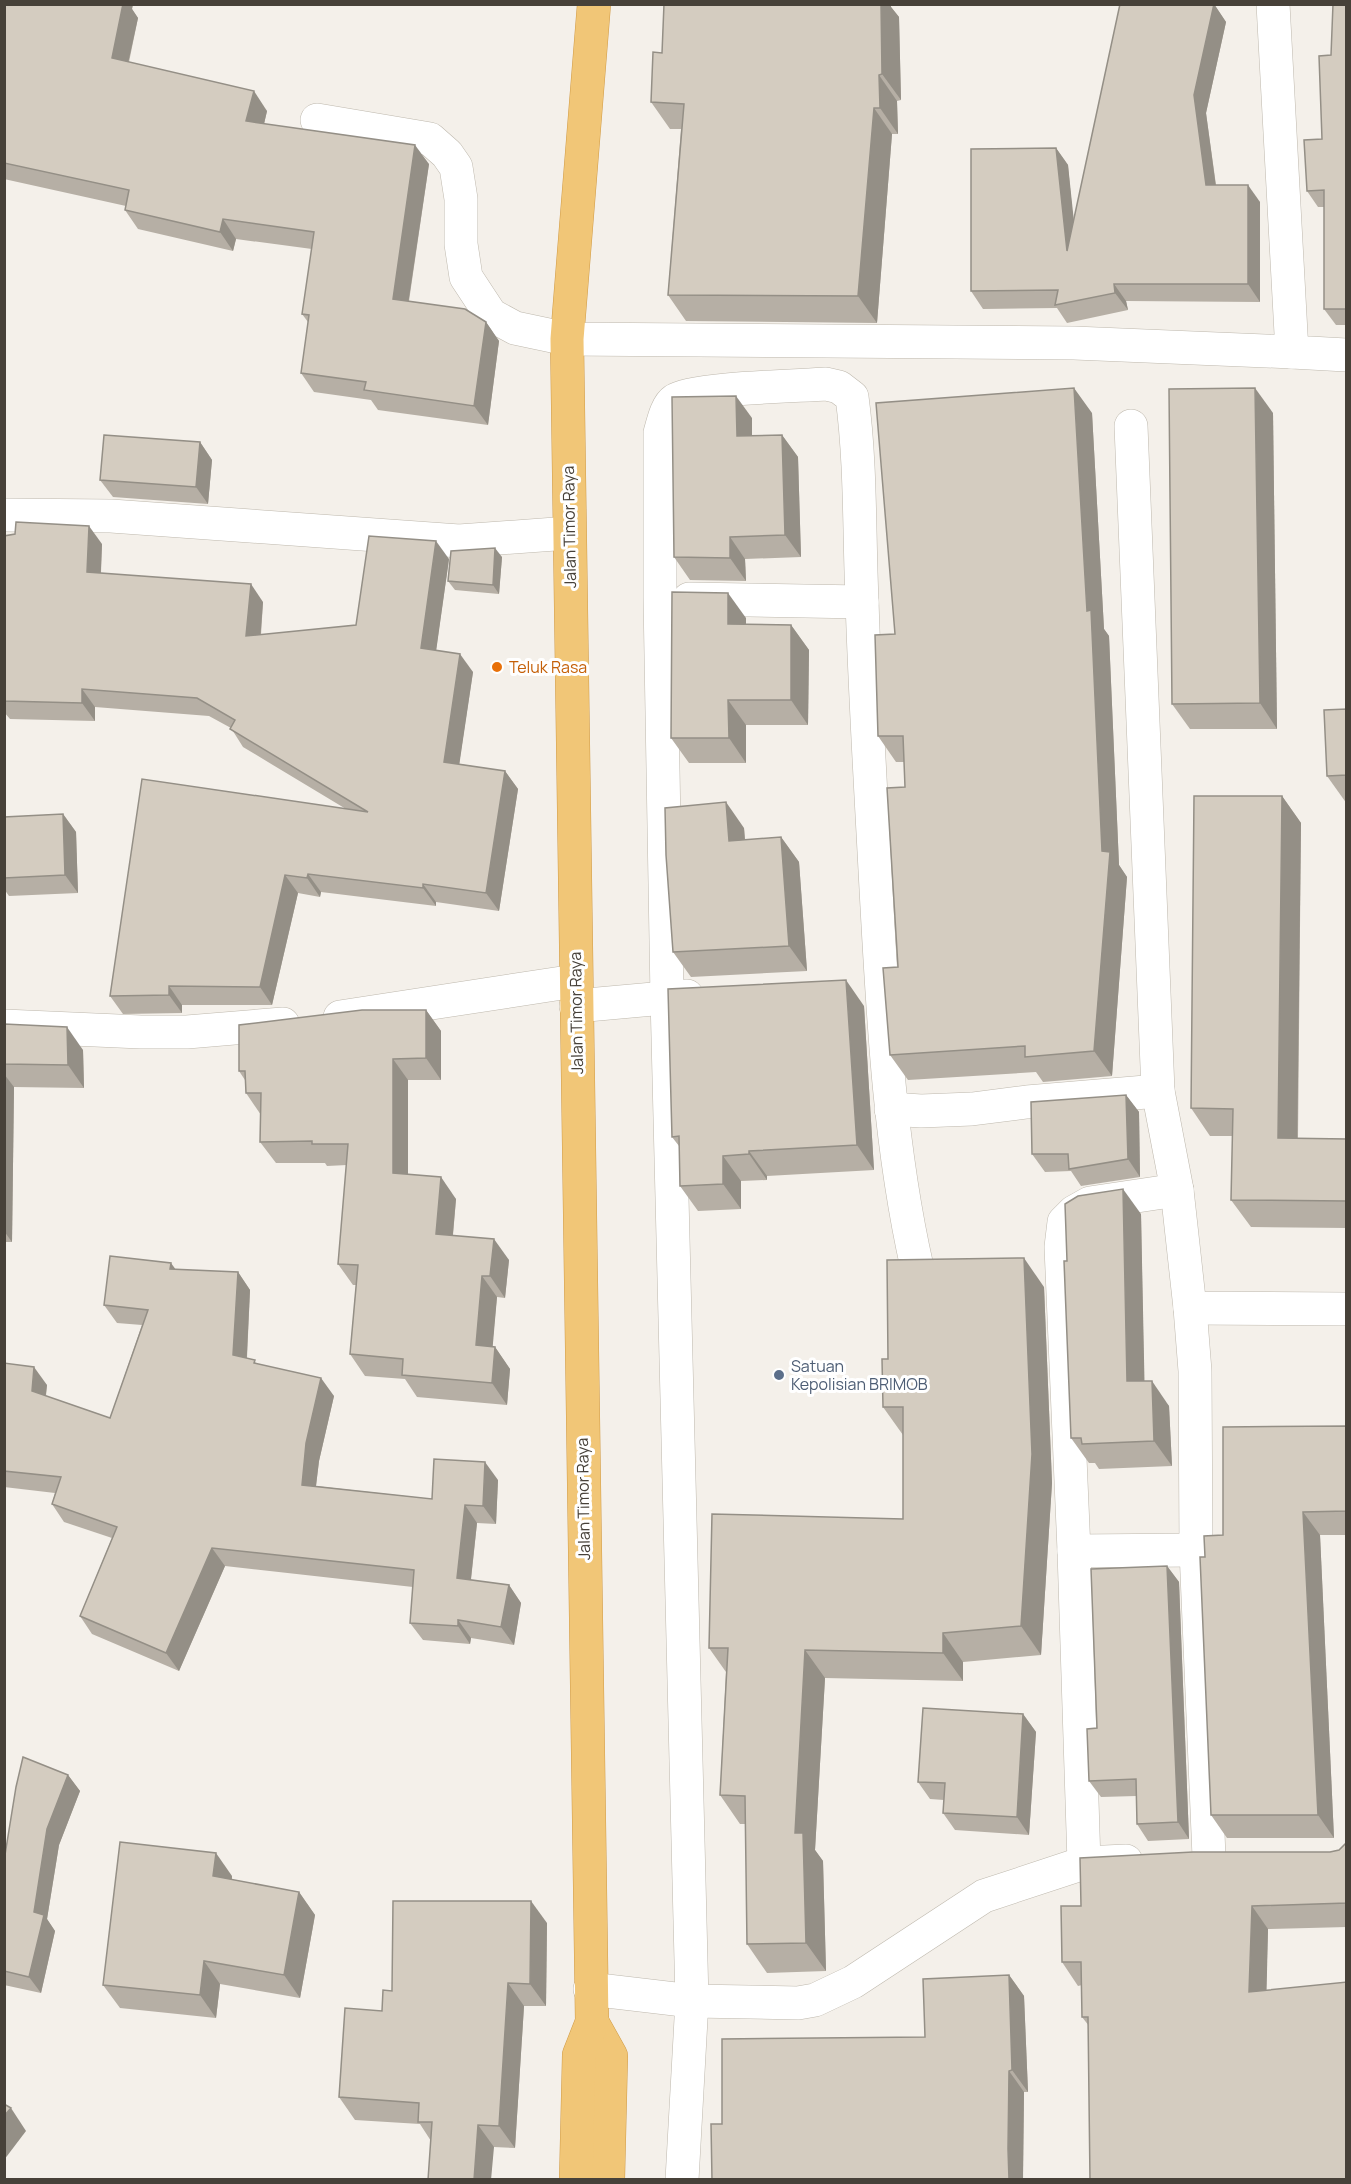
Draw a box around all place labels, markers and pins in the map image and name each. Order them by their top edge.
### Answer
place label: Teluk Rasa [509,656,587,678]
marker: Teluk Rasa [490,660,504,674]
place label: Satuan Kepolisian BRIMOB [791,1355,928,1395]
marker: Satuan Kepolisian BRIMOB [772,1368,786,1382]

